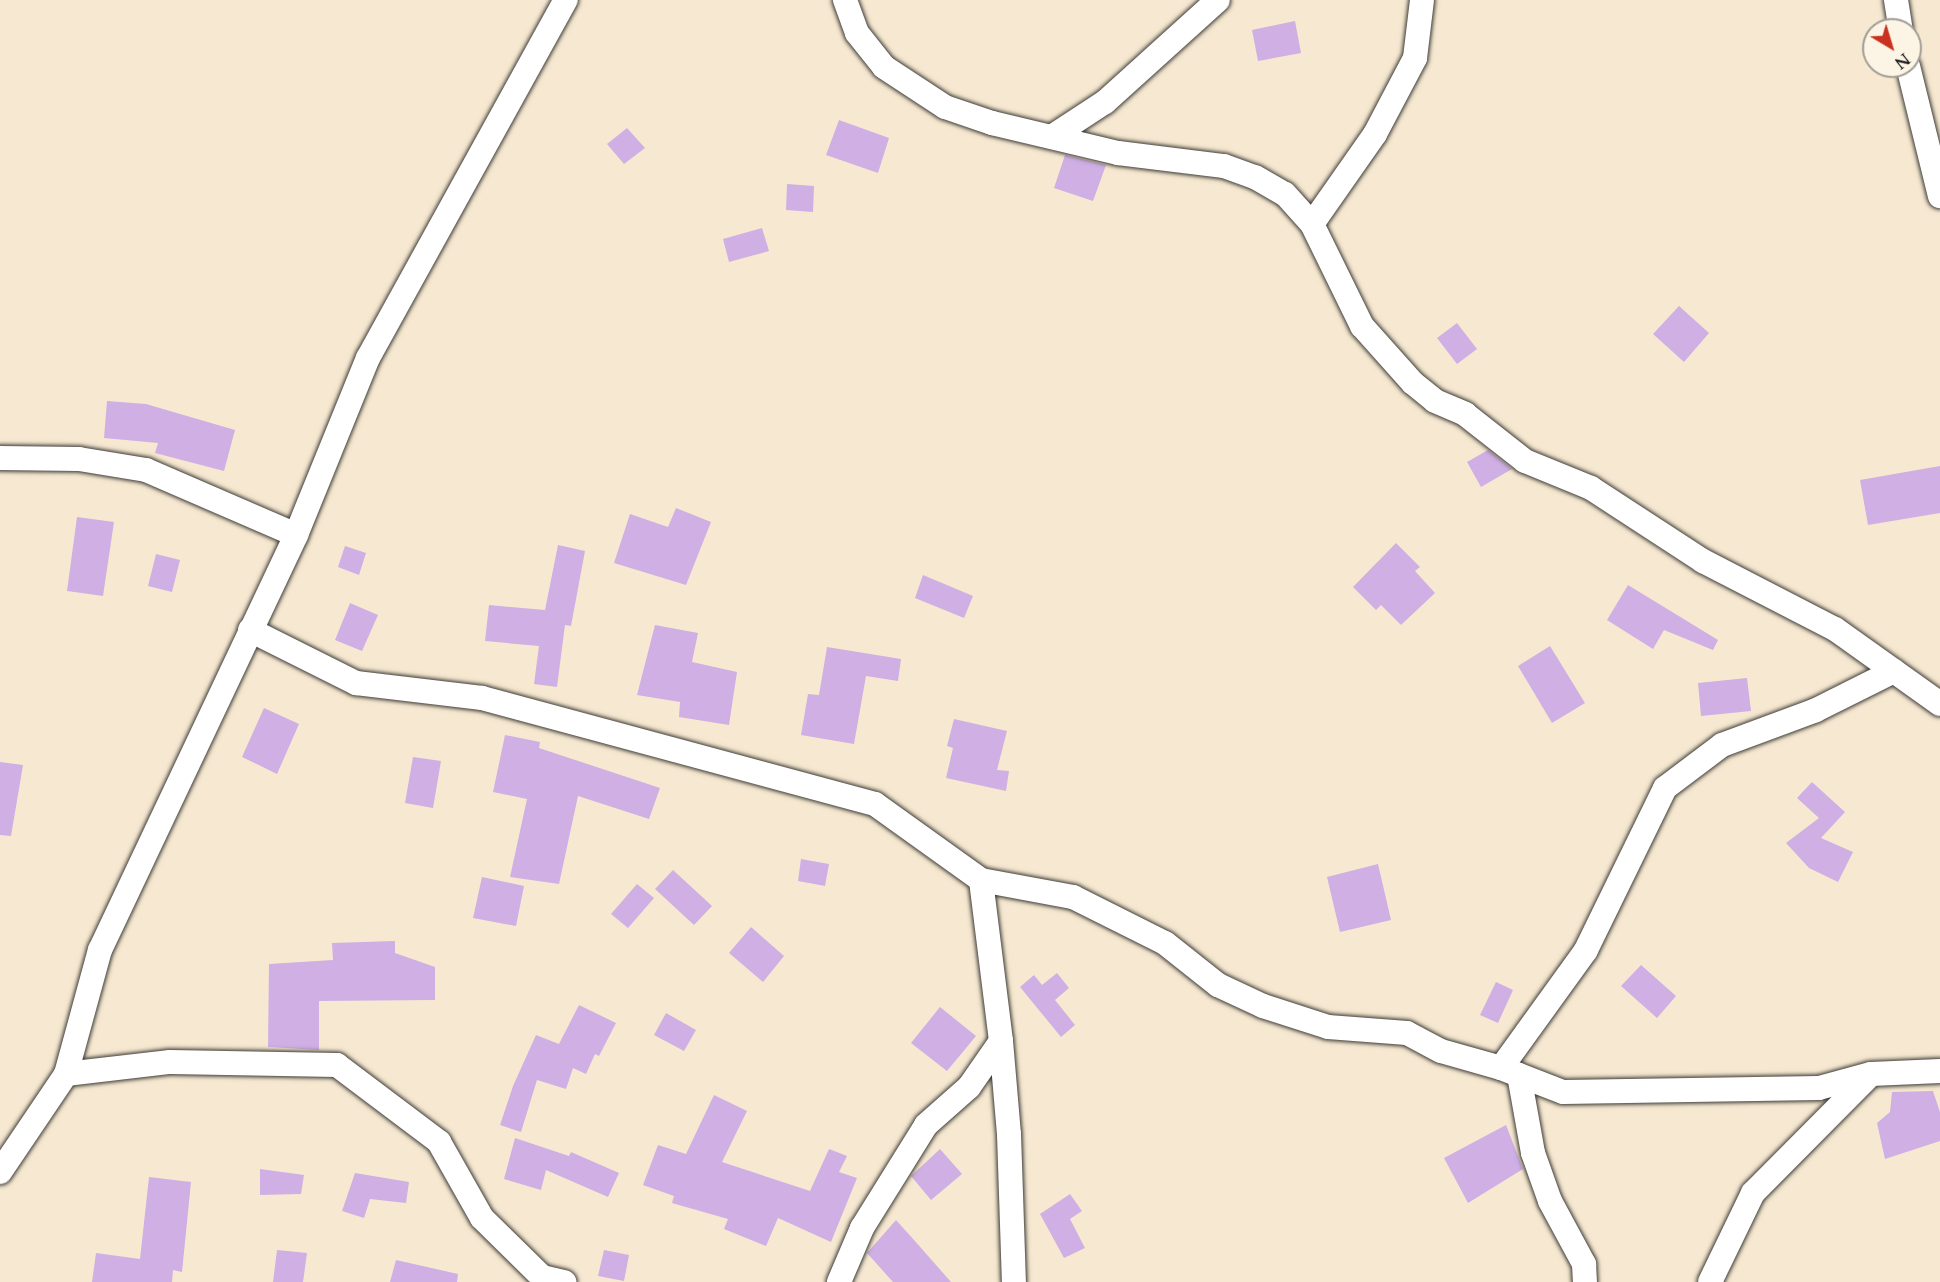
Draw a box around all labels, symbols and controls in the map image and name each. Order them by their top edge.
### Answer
north arrow [1862,18,1922,78]
text: N [1890,48,1914,74]

